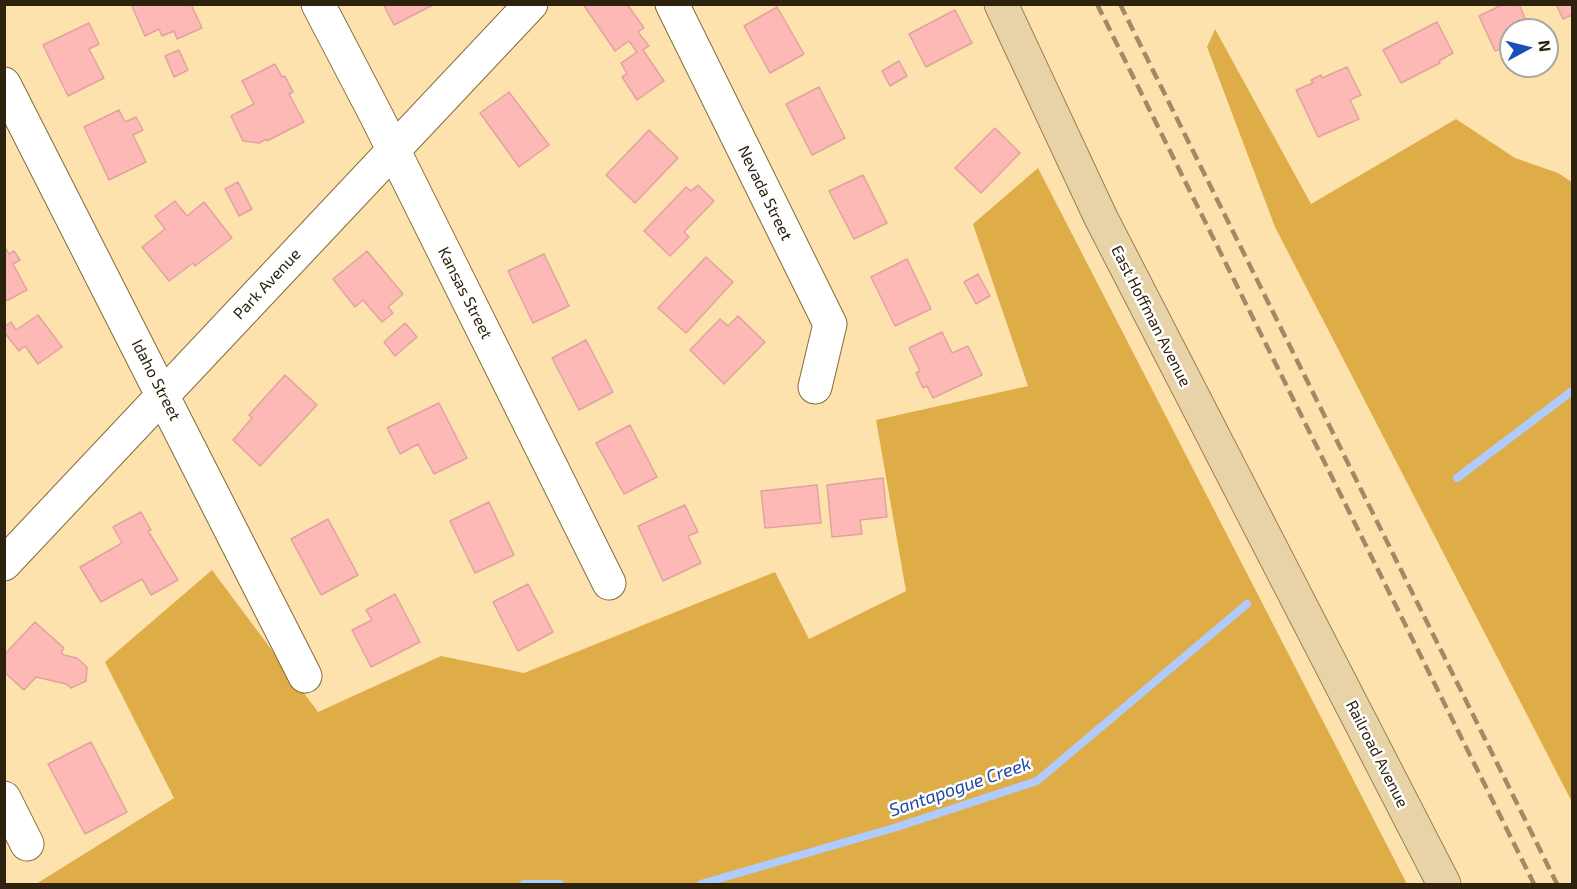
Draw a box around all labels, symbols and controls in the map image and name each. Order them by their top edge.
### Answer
north arrow [1499,18,1559,78]
text: N [1535,39,1556,53]
street label: Nevada Street [734,143,796,243]
street label: East Hoffman Avenue [1107,242,1195,390]
street label: Kansas Street [434,244,496,342]
street label: Park Avenue [229,245,305,323]
street label: Idaho Street [127,336,185,424]
street label: Railroad Avenue [1342,697,1412,811]
water label: Santapogue Creek [886,753,1034,821]

